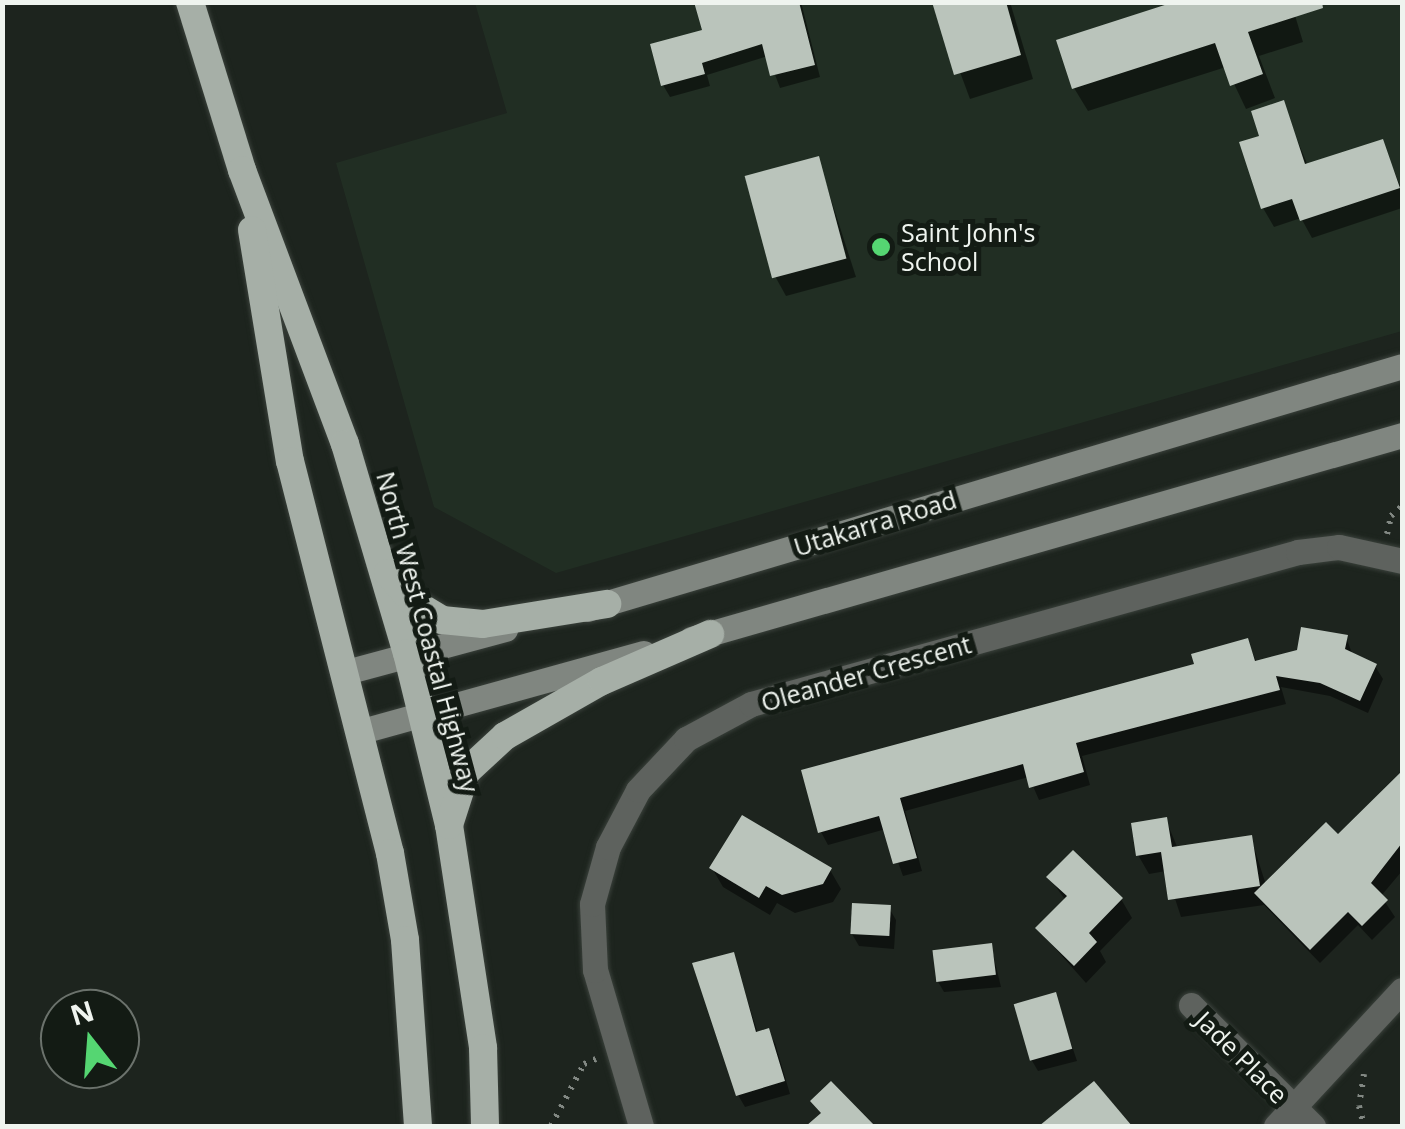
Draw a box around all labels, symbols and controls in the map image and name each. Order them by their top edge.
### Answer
place label: Saint John's School [901,218,1035,277]
marker: Saint John's School [870,236,892,258]
street label: North West Coastal Highway [371,468,485,796]
street label: Utakarra Road [790,484,960,562]
street label: Oleander Crescent [757,629,975,717]
north arrow [40,989,140,1089]
text: N [65,991,98,1034]
street label: Jade Place [1190,1005,1294,1109]

